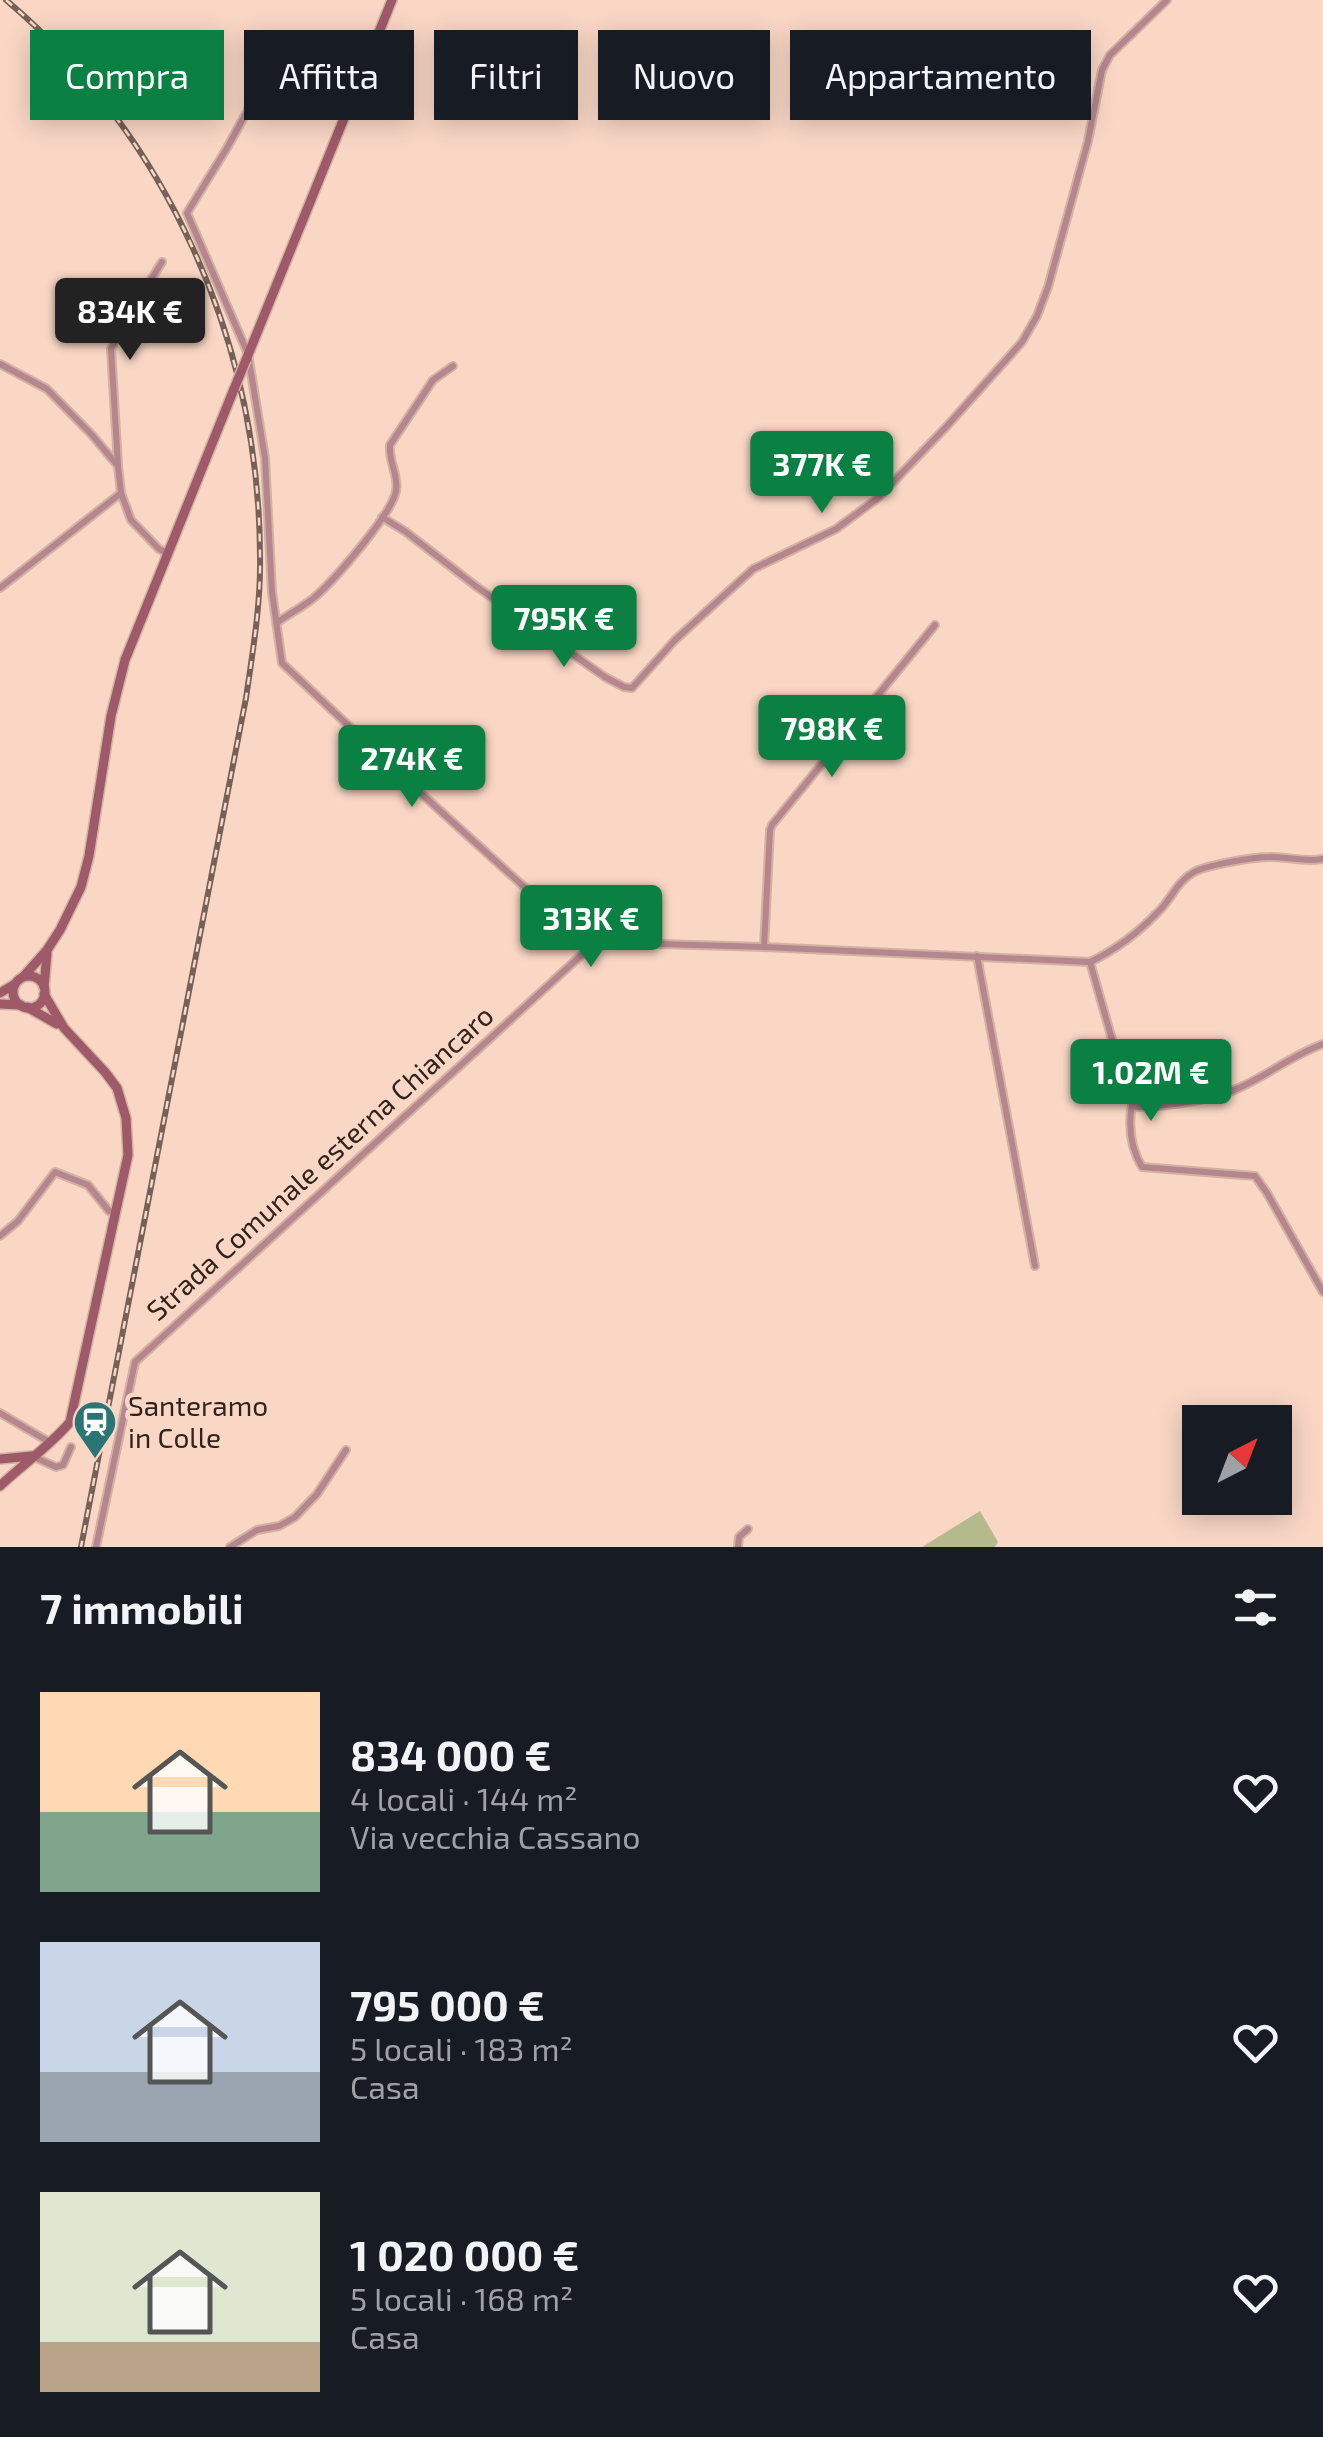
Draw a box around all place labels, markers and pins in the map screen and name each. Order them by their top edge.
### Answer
pin: 834K € [49,278,211,363]
pin: 377K € [741,431,903,516]
pin: 795K € [483,585,645,670]
pin: 798K € [751,695,913,780]
pin: 274K € [331,725,493,810]
pin: 313K € [510,885,672,970]
pin: 1.02M € [1059,1039,1243,1124]
place label: Santeramo in Colle [128,1388,268,1454]
station icon: Santeramo in Colle [72,1399,118,1460]

